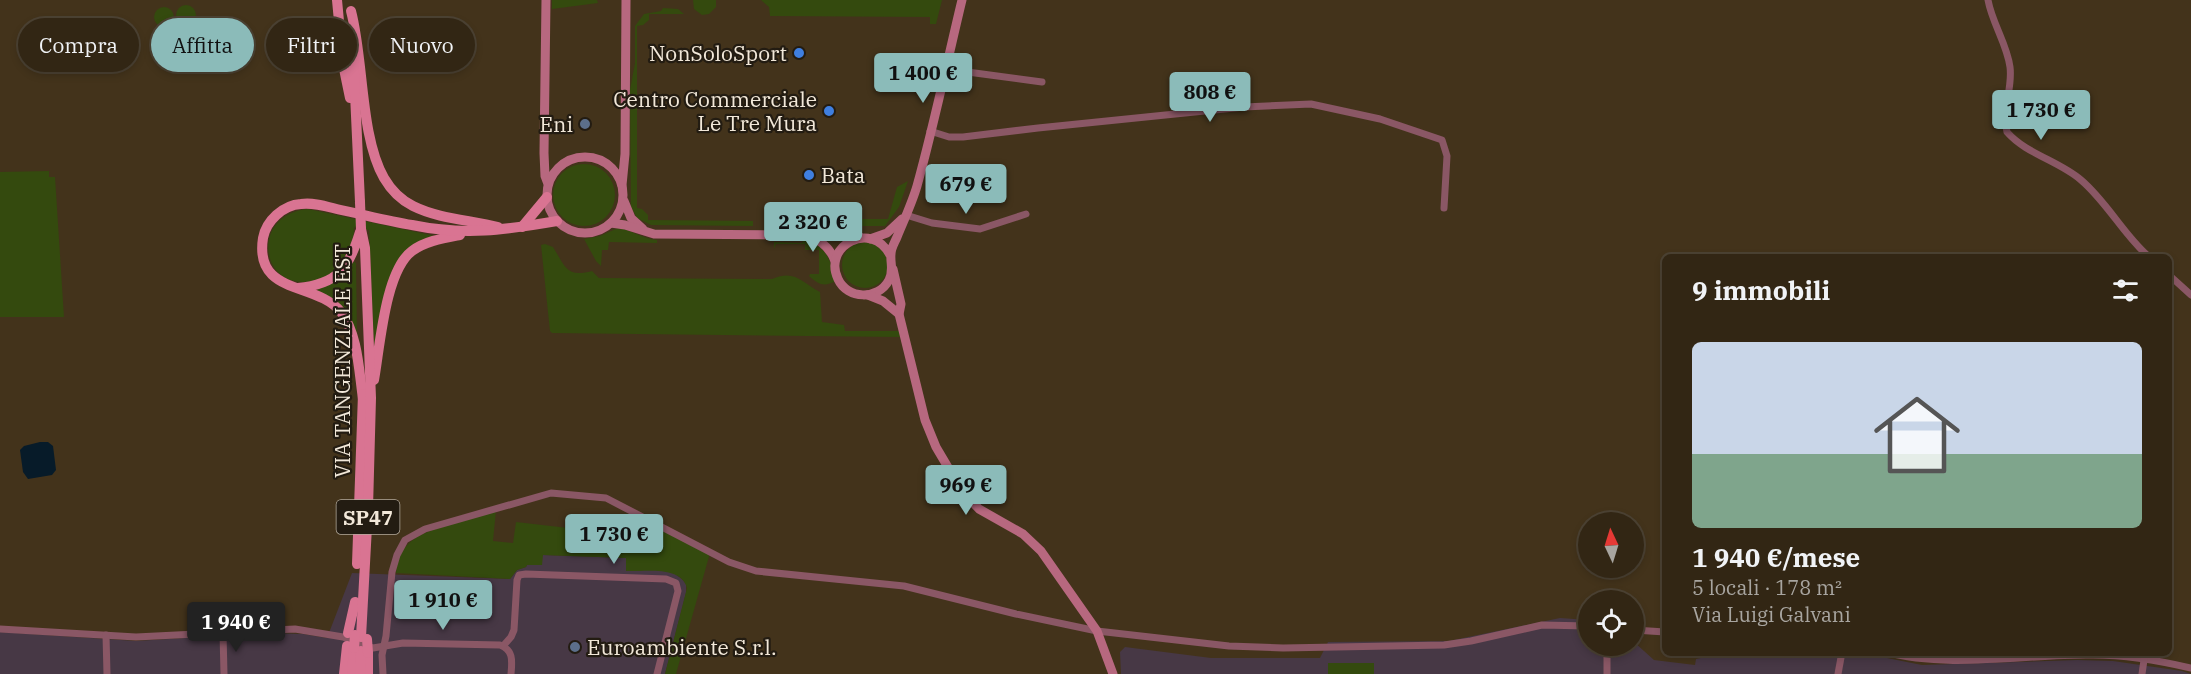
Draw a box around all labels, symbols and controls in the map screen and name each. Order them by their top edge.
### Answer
chip: Compra [18,18,139,72]
chip: Affitta [151,18,254,72]
chip: Filtri [266,18,357,72]
chip: Nuovo [369,18,475,72]
place label: NonSoloSport [649,39,787,67]
marker: NonSoloSport [792,46,806,60]
pin: 1 400 € [868,53,978,104]
text: 1 400 € [888,59,958,86]
pin: 808 € [1168,72,1252,123]
text: 808 € [1183,78,1237,105]
place label: Centro Commerciale Le Tre Mura [613,85,817,137]
pin: 1 730 € [1986,90,2096,141]
text: 1 730 € [2006,96,2076,123]
marker: Centro Commerciale Le Tre Mura [822,104,836,118]
place label: Eni [540,110,573,138]
marker: Eni [578,117,592,131]
place label: Bata [821,161,865,189]
pin: 679 € [924,164,1008,215]
marker: Bata [802,168,816,182]
text: 679 € [939,170,993,197]
pin: 2 320 € [758,202,868,253]
text: 2 320 € [778,208,848,235]
street label: VIA TANGENZIALE EST [328,244,356,478]
text: 9 immobili [1692,273,1830,307]
icon: filters [2109,274,2142,307]
icon: home [1863,381,1971,489]
pin: 969 € [924,465,1008,516]
text: 969 € [939,471,993,498]
road number: SP47 [336,500,400,534]
north arrow [1578,512,1644,578]
map controls [1578,512,1644,656]
pin: 1 730 € [559,514,669,565]
text: 1 730 € [579,520,649,547]
text: 1 940 €/mese [1692,540,1860,574]
text: 5 locali · 178 m² [1692,574,1842,601]
pin: 1 910 € [388,580,498,631]
text: 1 910 € [408,586,478,613]
button: locate [1578,590,1644,656]
text: Via Luigi Galvani [1692,601,1851,628]
pin: 1 940 € [181,602,291,653]
text: 1 940 € [201,608,271,635]
place label: Euroambiente S.r.l. [587,633,777,661]
marker: Euroambiente S.r.l. [568,640,582,654]

